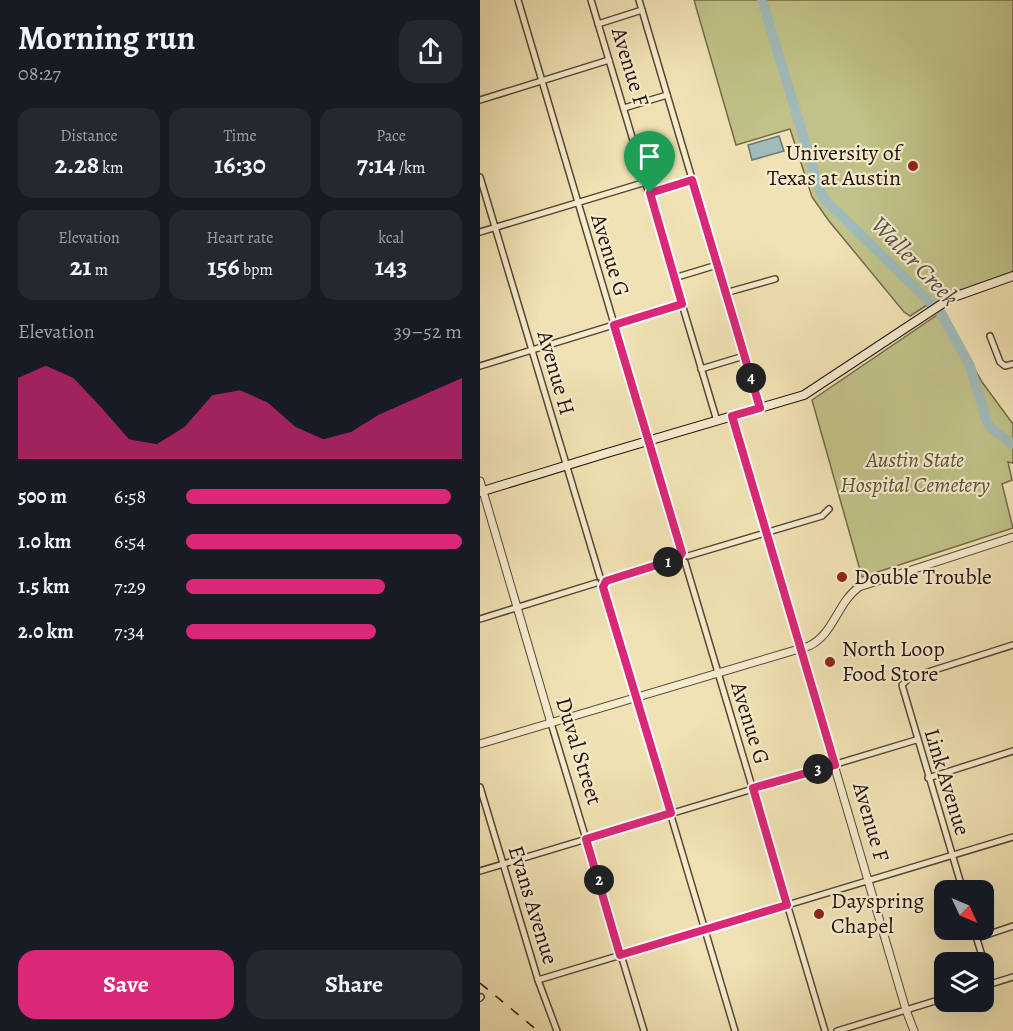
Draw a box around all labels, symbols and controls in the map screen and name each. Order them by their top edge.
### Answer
text: Morning run [18,15,195,60]
button: share [399,20,462,83]
street label: Avenue F [604,23,656,110]
text: 08:27 [18,60,61,87]
text: Distance [60,125,118,147]
text: Time [223,125,257,147]
text: Pace [376,125,406,147]
pin [624,131,675,193]
place label: University of Texas at Austin [767,138,904,193]
icon: arrive [633,140,666,173]
text: 2.28 [54,147,99,182]
text: 16:30 [214,147,266,182]
text: 7:14 [357,147,396,182]
text: km [99,157,124,179]
text: /km [396,157,425,179]
marker: University of Texas at Austin [906,159,920,173]
street label: Avenue G [583,209,637,300]
water label: Waller Creek [864,209,966,313]
text: Elevation [58,227,120,249]
text: Heart rate [207,227,273,249]
text: kcal [378,227,404,249]
text: 21 [70,249,92,284]
text: 156 [207,249,240,284]
text: 143 [375,249,407,284]
text: m [92,259,108,281]
text: bpm [240,259,273,281]
text: Elevation [18,318,95,345]
text: 39–52 m [394,318,462,345]
street label: Avenue H [529,326,582,419]
pin: 4 [736,363,766,393]
text: 4 [747,367,755,389]
park label: Austin State Hospital Cemetery [840,445,990,500]
text: 500 m [18,483,67,510]
text: 6:58 [114,483,146,510]
text: 1.0 km [18,528,71,555]
text: 6:54 [114,528,146,555]
pin: 1 [653,547,683,577]
text: 1 [665,551,671,573]
place label: Double Trouble [854,562,992,592]
marker: Double Trouble [835,570,849,584]
text: 1.5 km [18,573,70,600]
text: 7:29 [114,573,146,600]
text: 2.0 km [18,618,74,645]
text: 7:34 [114,618,145,645]
place label: North Loop Food Store [842,634,945,689]
marker: North Loop Food Store [823,655,837,669]
street label: Avenue G [723,677,777,768]
street label: Duval Street [548,694,610,808]
street label: Link Avenue [917,725,977,839]
pin: 3 [803,754,833,784]
text: 3 [815,758,821,780]
street label: Avenue F [845,778,897,865]
street label: Evans Avenue [501,842,565,968]
pin: 2 [584,865,614,895]
text: 2 [595,869,603,891]
north arrow [934,880,994,940]
map controls [934,880,994,1012]
place label: Dayspring Chapel [831,886,924,941]
marker: Dayspring Chapel [812,907,826,921]
button: Save [18,950,234,1019]
button: Share [246,950,462,1019]
button: layers [934,952,994,1012]

